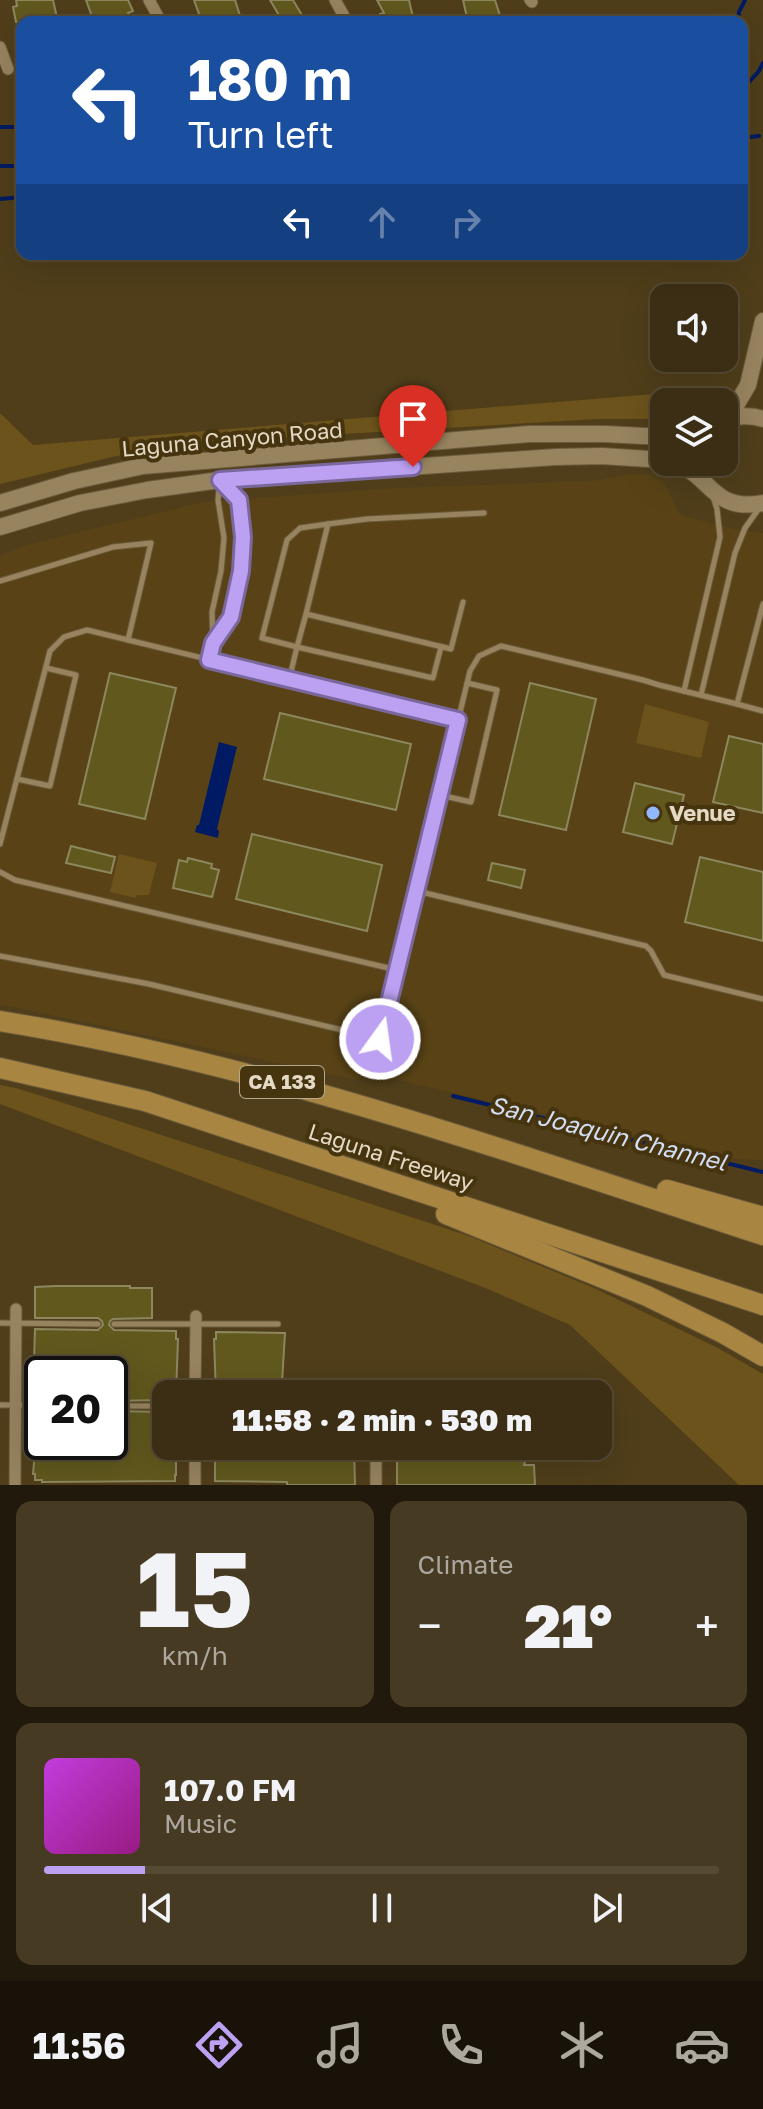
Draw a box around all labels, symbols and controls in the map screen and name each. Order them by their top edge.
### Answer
text: 180 m [188,45,352,112]
icon: left [56,48,160,152]
text: Turn left [188,113,334,156]
icon: left [276,200,320,244]
icon: ahead [360,200,404,244]
icon: right [444,200,488,244]
map controls [650,284,738,476]
button: sound [650,284,738,372]
pin [379,385,447,467]
button: layers [650,388,738,476]
icon: arrive [391,397,435,441]
street label: Laguna Canyon Road [120,415,344,462]
place label: Venue [669,799,736,826]
marker: Venue [644,804,662,822]
position arrow [338,997,422,1081]
road number: CA 133 [240,1066,324,1098]
water label: San Joaquin Channel [487,1089,731,1176]
street label: Laguna Freeway [305,1117,477,1196]
speed limit sign: 20 [24,1356,128,1460]
text: 11:58 · 2 min · 530 m [232,1402,532,1438]
text: 15 [136,1525,253,1650]
text: Climate [418,1549,513,1580]
text: 21° [524,1589,612,1661]
text: − [418,1599,442,1652]
text: + [695,1599,719,1652]
text: km/h [162,1640,228,1671]
text: 107.0 FM [164,1772,296,1808]
text: Music [164,1808,237,1839]
icon: previous [135,1886,179,1930]
icon: pause [360,1886,404,1930]
icon: next [585,1886,629,1930]
icon: directions [191,2017,247,2073]
icon: music [312,2017,368,2073]
icon: phone [433,2017,489,2073]
icon: climate [554,2017,610,2073]
icon: car [674,2017,730,2073]
text: 11:56 [32,2024,126,2067]

